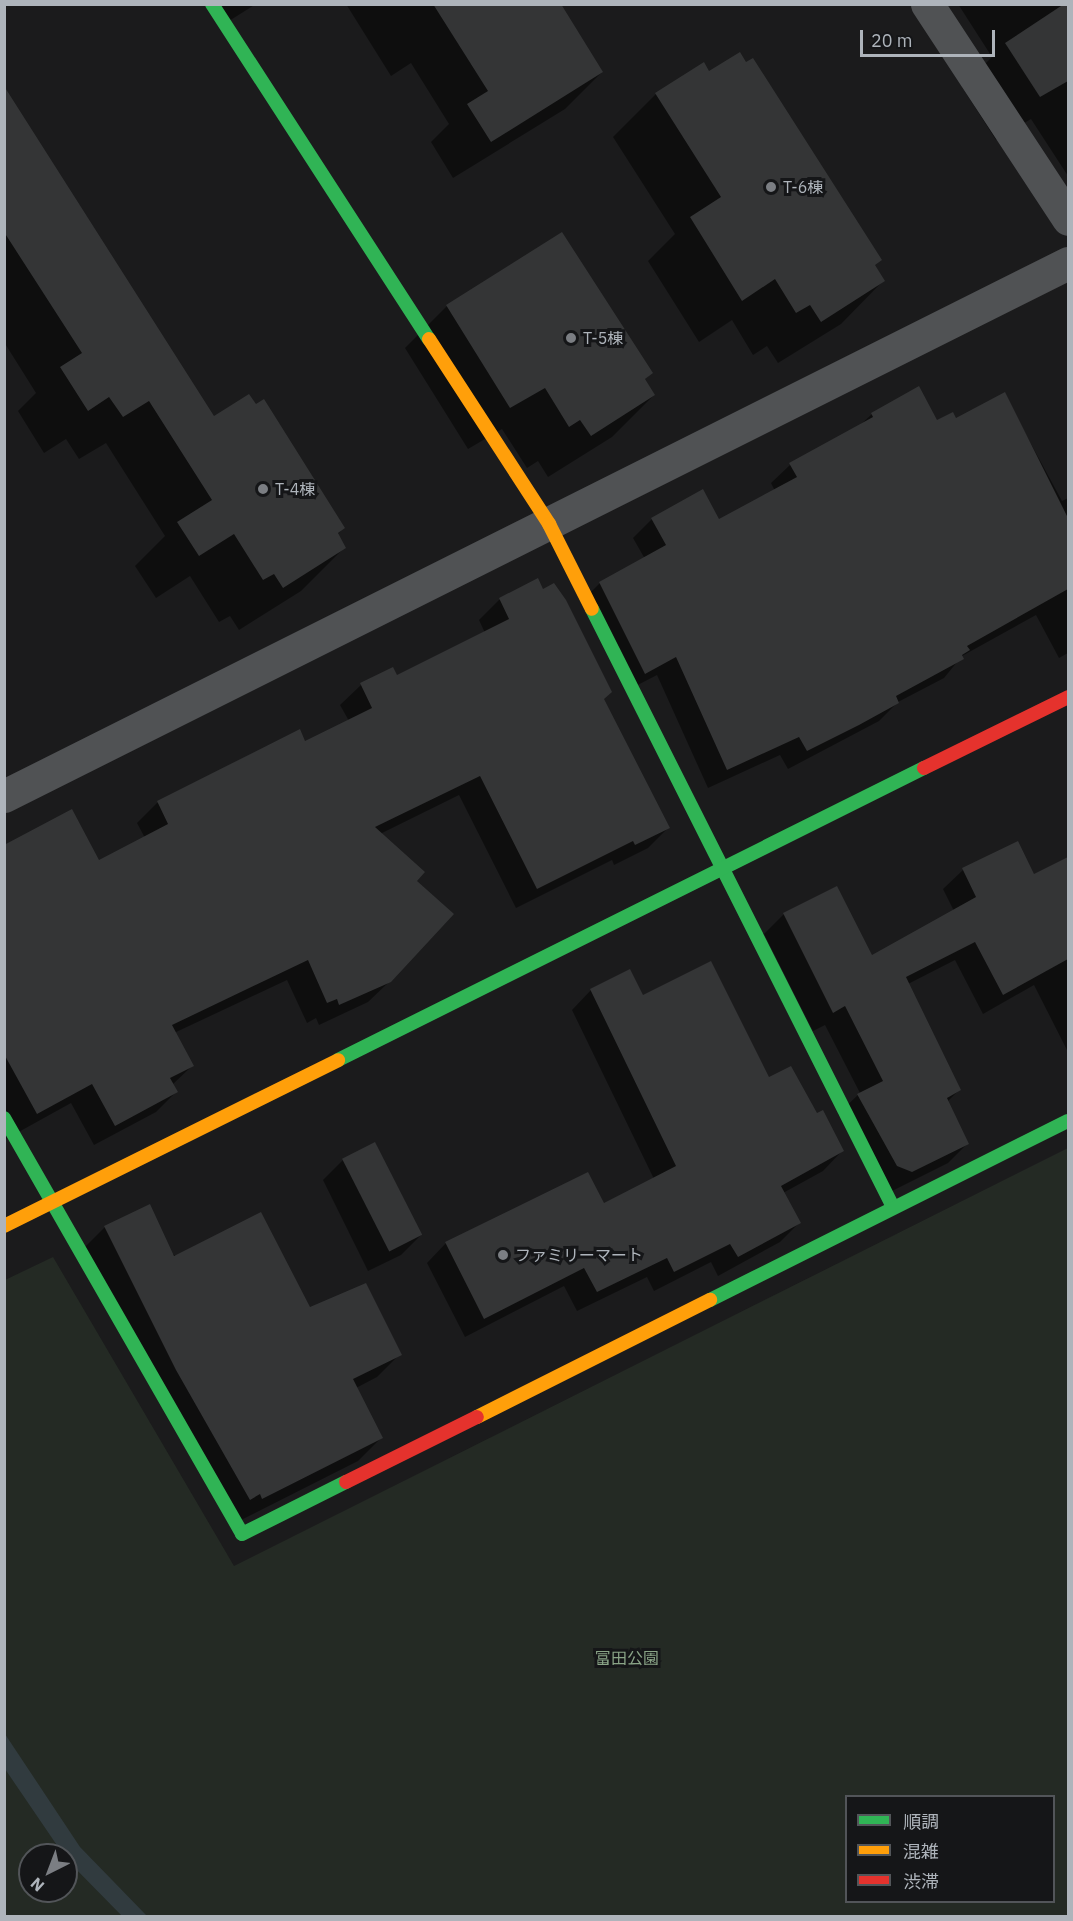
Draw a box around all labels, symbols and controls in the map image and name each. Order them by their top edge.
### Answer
scale bar [863,18,998,56]
text: 20 m [871,29,913,52]
place label: T-6棟 [783,177,823,197]
marker: T-6棟 [764,180,778,194]
place label: T-5棟 [583,328,623,348]
marker: T-5棟 [564,331,578,345]
place label: T-4棟 [275,479,315,499]
marker: T-4棟 [256,482,270,496]
place label: ファミリーマート [515,1245,643,1265]
marker: ファミリーマート [496,1248,510,1262]
park label: 富田公園 [595,1648,659,1668]
legend [845,1795,1055,1903]
text: 順調 [903,1810,939,1833]
text: 混雑 [903,1840,939,1863]
north arrow [18,1843,78,1903]
text: 渋滞 [903,1870,939,1893]
text: N [26,1874,48,1896]

